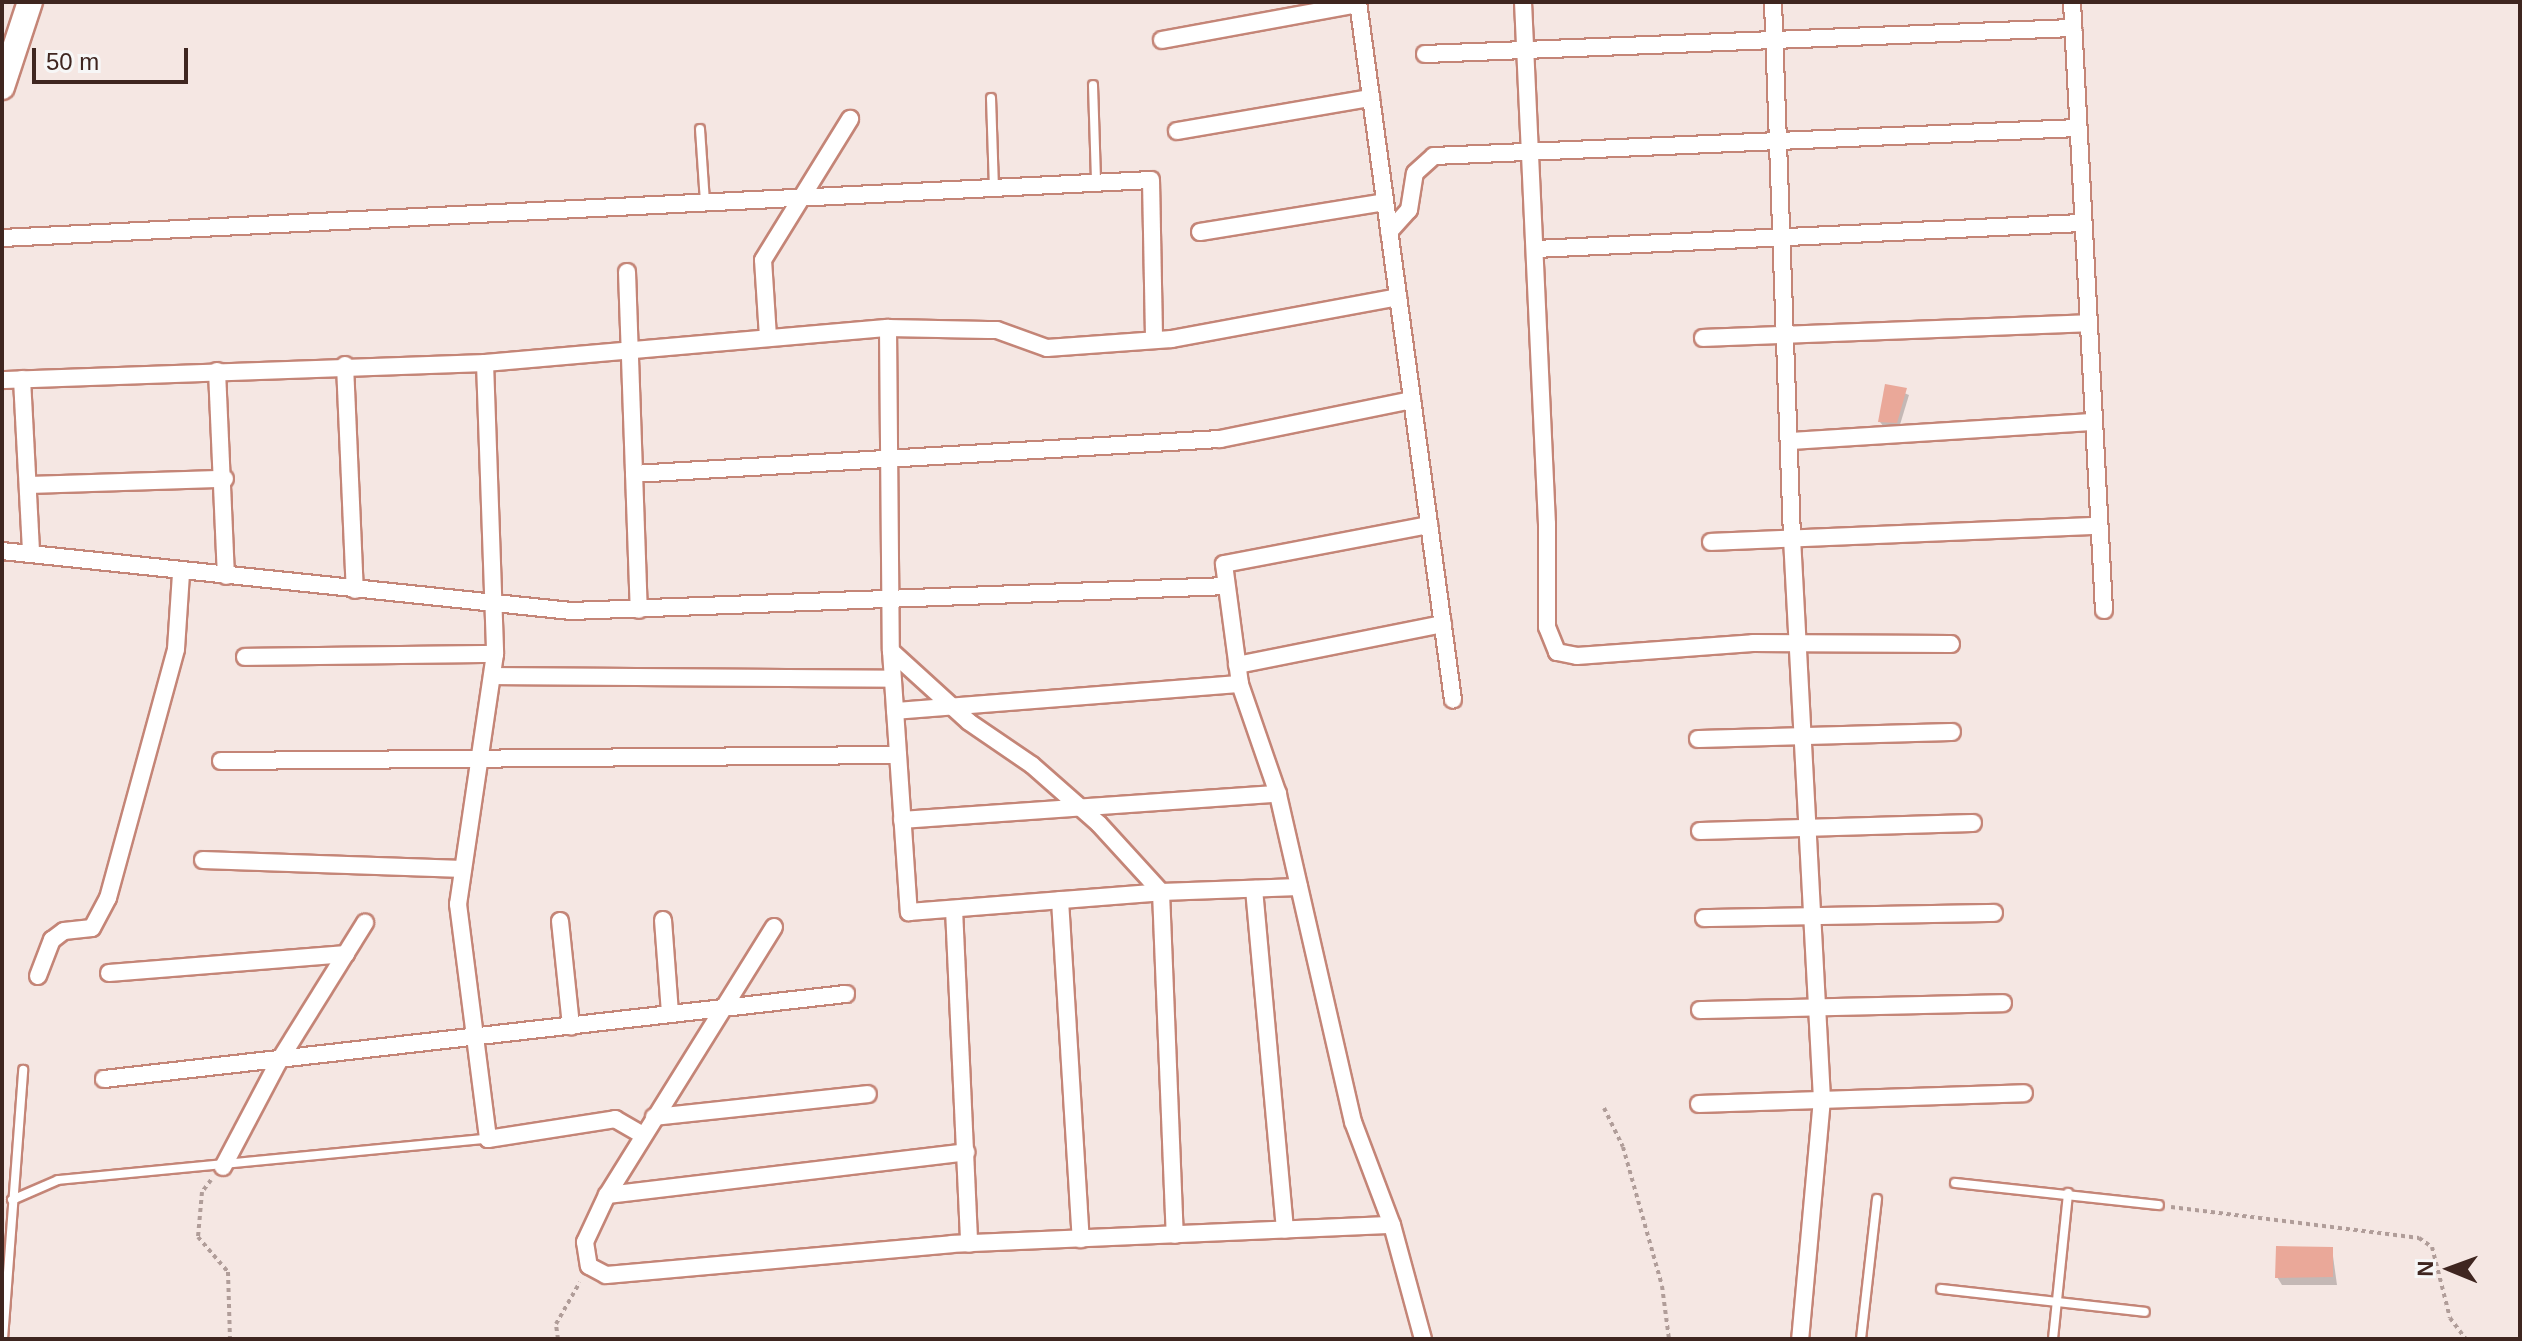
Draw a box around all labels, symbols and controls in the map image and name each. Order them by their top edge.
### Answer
scale bar [36,32,192,82]
text: 50 m [46,48,99,75]
north arrow [2410,1229,2490,1309]
text: N [2413,1260,2438,1277]

